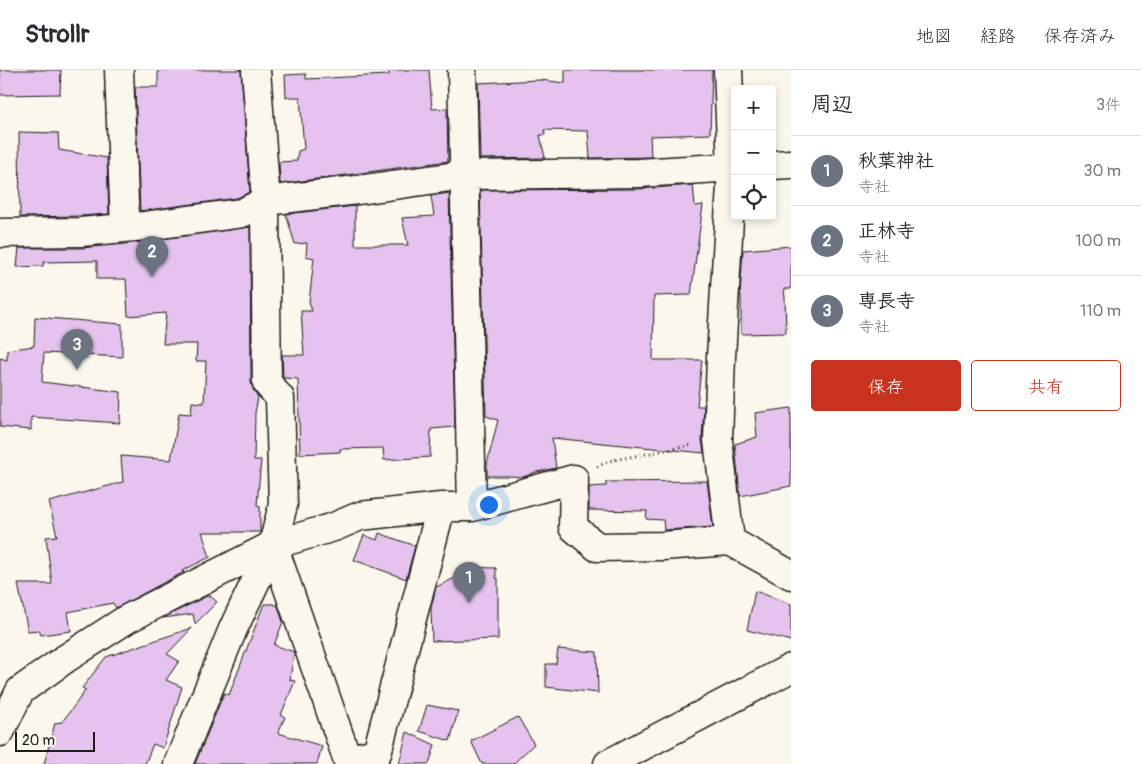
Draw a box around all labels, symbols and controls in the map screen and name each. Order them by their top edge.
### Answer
text: Strollr [25,20,90,49]
text: 地図 [916,25,952,48]
text: 経路 [980,25,1016,48]
text: 保存済み [1044,25,1116,48]
map controls [731,85,776,220]
button: + [731,85,776,130]
text: 周辺 [811,91,853,118]
text: 3件 [1096,95,1121,115]
button: − [731,130,776,175]
text: 秋葉神社 [858,149,934,173]
text: 1 [824,161,830,181]
text: 30 m [1083,161,1121,181]
button: locate [731,175,776,220]
text: 寺社 [858,177,890,197]
text: 正林寺 [858,219,915,243]
text: 2 [823,231,831,251]
text: 100 m [1075,231,1121,251]
pin: 2 [136,236,168,277]
text: 寺社 [858,247,890,267]
text: 専長寺 [858,289,915,313]
text: 3 [823,301,831,321]
text: 110 m [1080,301,1121,321]
text: 寺社 [858,317,890,337]
pin: 3 [61,329,93,370]
button: 保存 [811,360,961,411]
button: 共有 [971,360,1121,411]
your location [476,492,502,518]
pin: 1 [453,562,485,603]
scale bar [15,729,95,752]
text: 20 m [22,732,55,749]

